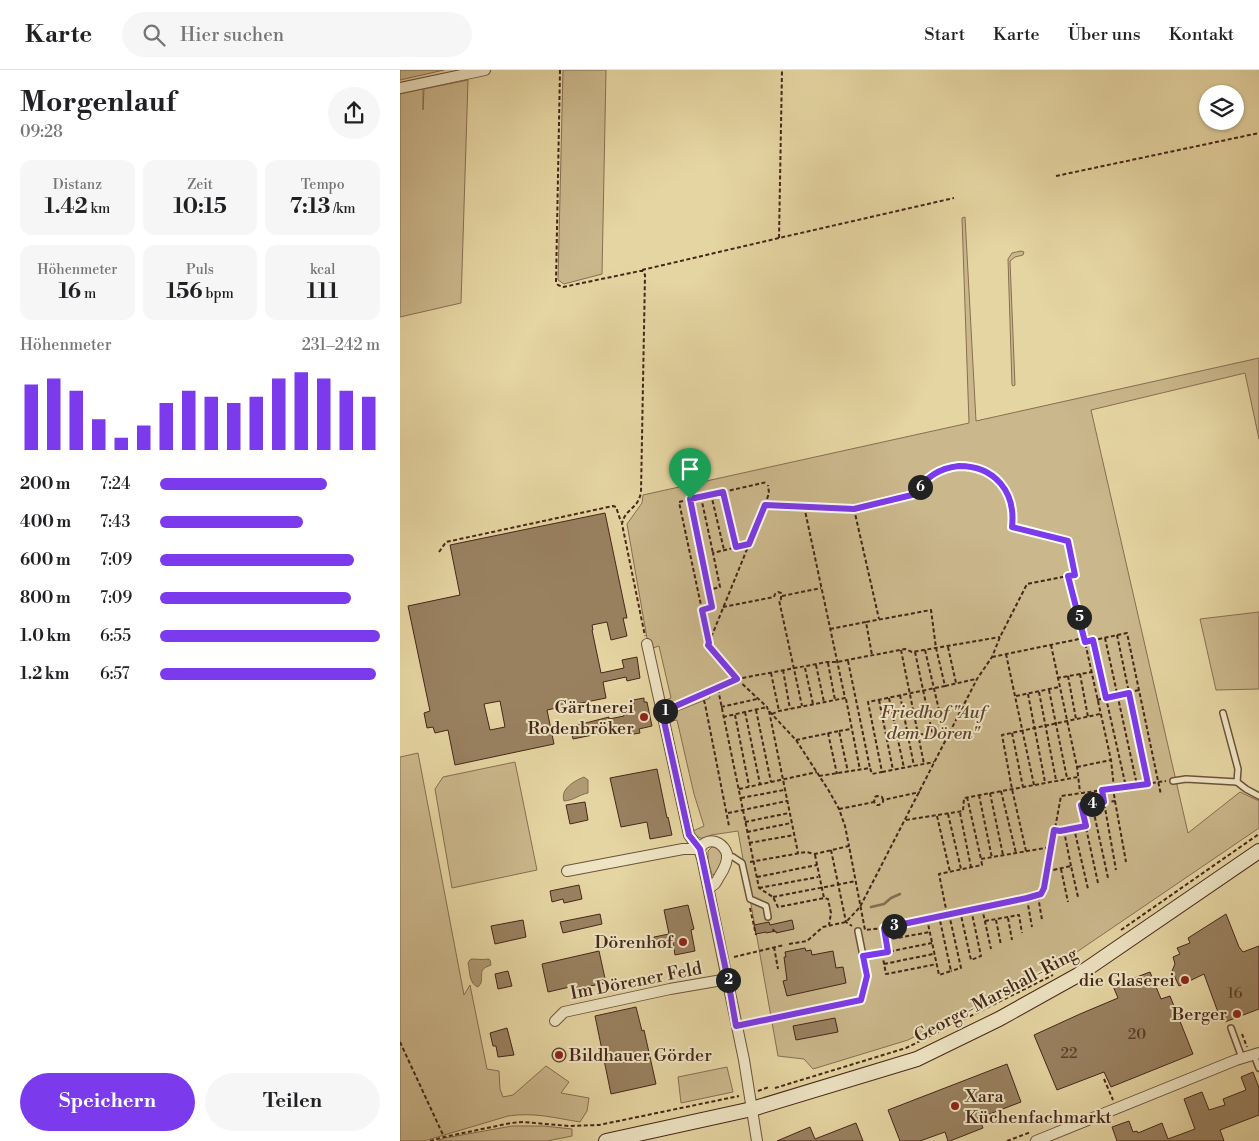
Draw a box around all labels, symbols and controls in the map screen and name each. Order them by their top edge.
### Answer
search box [122,12,472,57]
text: Karte [25,20,92,50]
icon: search [140,21,168,49]
text: Hier suchen [180,23,284,47]
text: Start [924,23,965,46]
text: Karte [993,23,1040,46]
text: Über uns [1068,23,1141,46]
text: Kontakt [1169,23,1234,46]
text: Morgenlauf [20,85,176,120]
map controls [1199,85,1244,130]
button: layers [1199,85,1244,130]
button: share [328,87,380,139]
text: 09:28 [20,122,63,142]
text: Distanz [53,176,102,194]
text: Zeit [187,176,213,194]
text: Tempo [301,176,345,194]
text: 1.42 [44,194,88,220]
text: 10:15 [173,194,227,220]
text: 7:13 [290,194,330,220]
text: km [88,200,110,218]
text: /km [330,200,356,218]
text: Höhenmeter [37,261,117,279]
text: Puls [186,261,214,279]
text: kcal [310,261,335,279]
text: 16 [58,279,81,305]
text: 156 [166,279,203,305]
text: 111 [307,279,338,305]
text: m [81,285,96,303]
text: bpm [203,285,234,303]
text: Höhenmeter [20,335,112,355]
text: 231–242 m [302,335,380,355]
pin [669,448,711,499]
icon: arrive [676,455,704,483]
text: 200 m [20,474,70,494]
text: 7:24 [100,474,131,494]
pin: 6 [908,474,932,500]
text: 6 [916,478,925,496]
text: 400 m [20,512,71,532]
text: 7:43 [100,512,130,532]
text: 600 m [20,550,70,570]
text: 7:09 [100,550,132,570]
text: 800 m [20,588,71,608]
text: 7:09 [100,588,132,608]
pin: 5 [1066,604,1092,630]
text: 5 [1075,608,1084,626]
text: 1.0 km [20,626,71,646]
text: 6:55 [100,626,131,646]
text: 1.2 km [20,664,69,684]
text: 6:57 [100,664,130,684]
place label: Gärtnerei Rodenbröker [527,696,634,740]
pin: 1 [652,698,678,724]
park label: Friedhof "Auf dem Dören" [881,701,990,745]
text: 1 [662,702,669,720]
marker: Gärtnerei Rodenbröker [638,711,650,723]
pin: 4 [1080,792,1104,816]
text: 4 [1088,795,1097,813]
pin: 3 [882,914,906,938]
text: 3 [890,917,899,935]
place label: Dörenhof [594,931,674,954]
marker: Dörenhof [677,936,689,948]
street label: George-Marshall-Ring [910,942,1082,1048]
street label: Im Dörener Feld [568,957,705,1005]
pin: 2 [716,968,740,992]
place label: die Glaserei [1079,969,1175,992]
text: 2 [724,971,733,989]
marker: die Glaserei [1179,974,1191,986]
house number: 16 [1227,984,1243,1003]
place label: Berger [1171,1003,1227,1026]
marker: Berger [1231,1008,1243,1020]
house number: 20 [1128,1025,1146,1044]
place label: Bildhauer Görder [568,1044,712,1067]
house number: 22 [1060,1044,1078,1063]
marker: Bildhauer Görder [553,1049,565,1061]
button: Speichern [20,1073,195,1131]
button: Teilen [205,1073,380,1131]
place label: Xara Küchenfachmarkt [964,1085,1112,1129]
marker: Xara Küchenfachmarkt [949,1100,961,1112]

